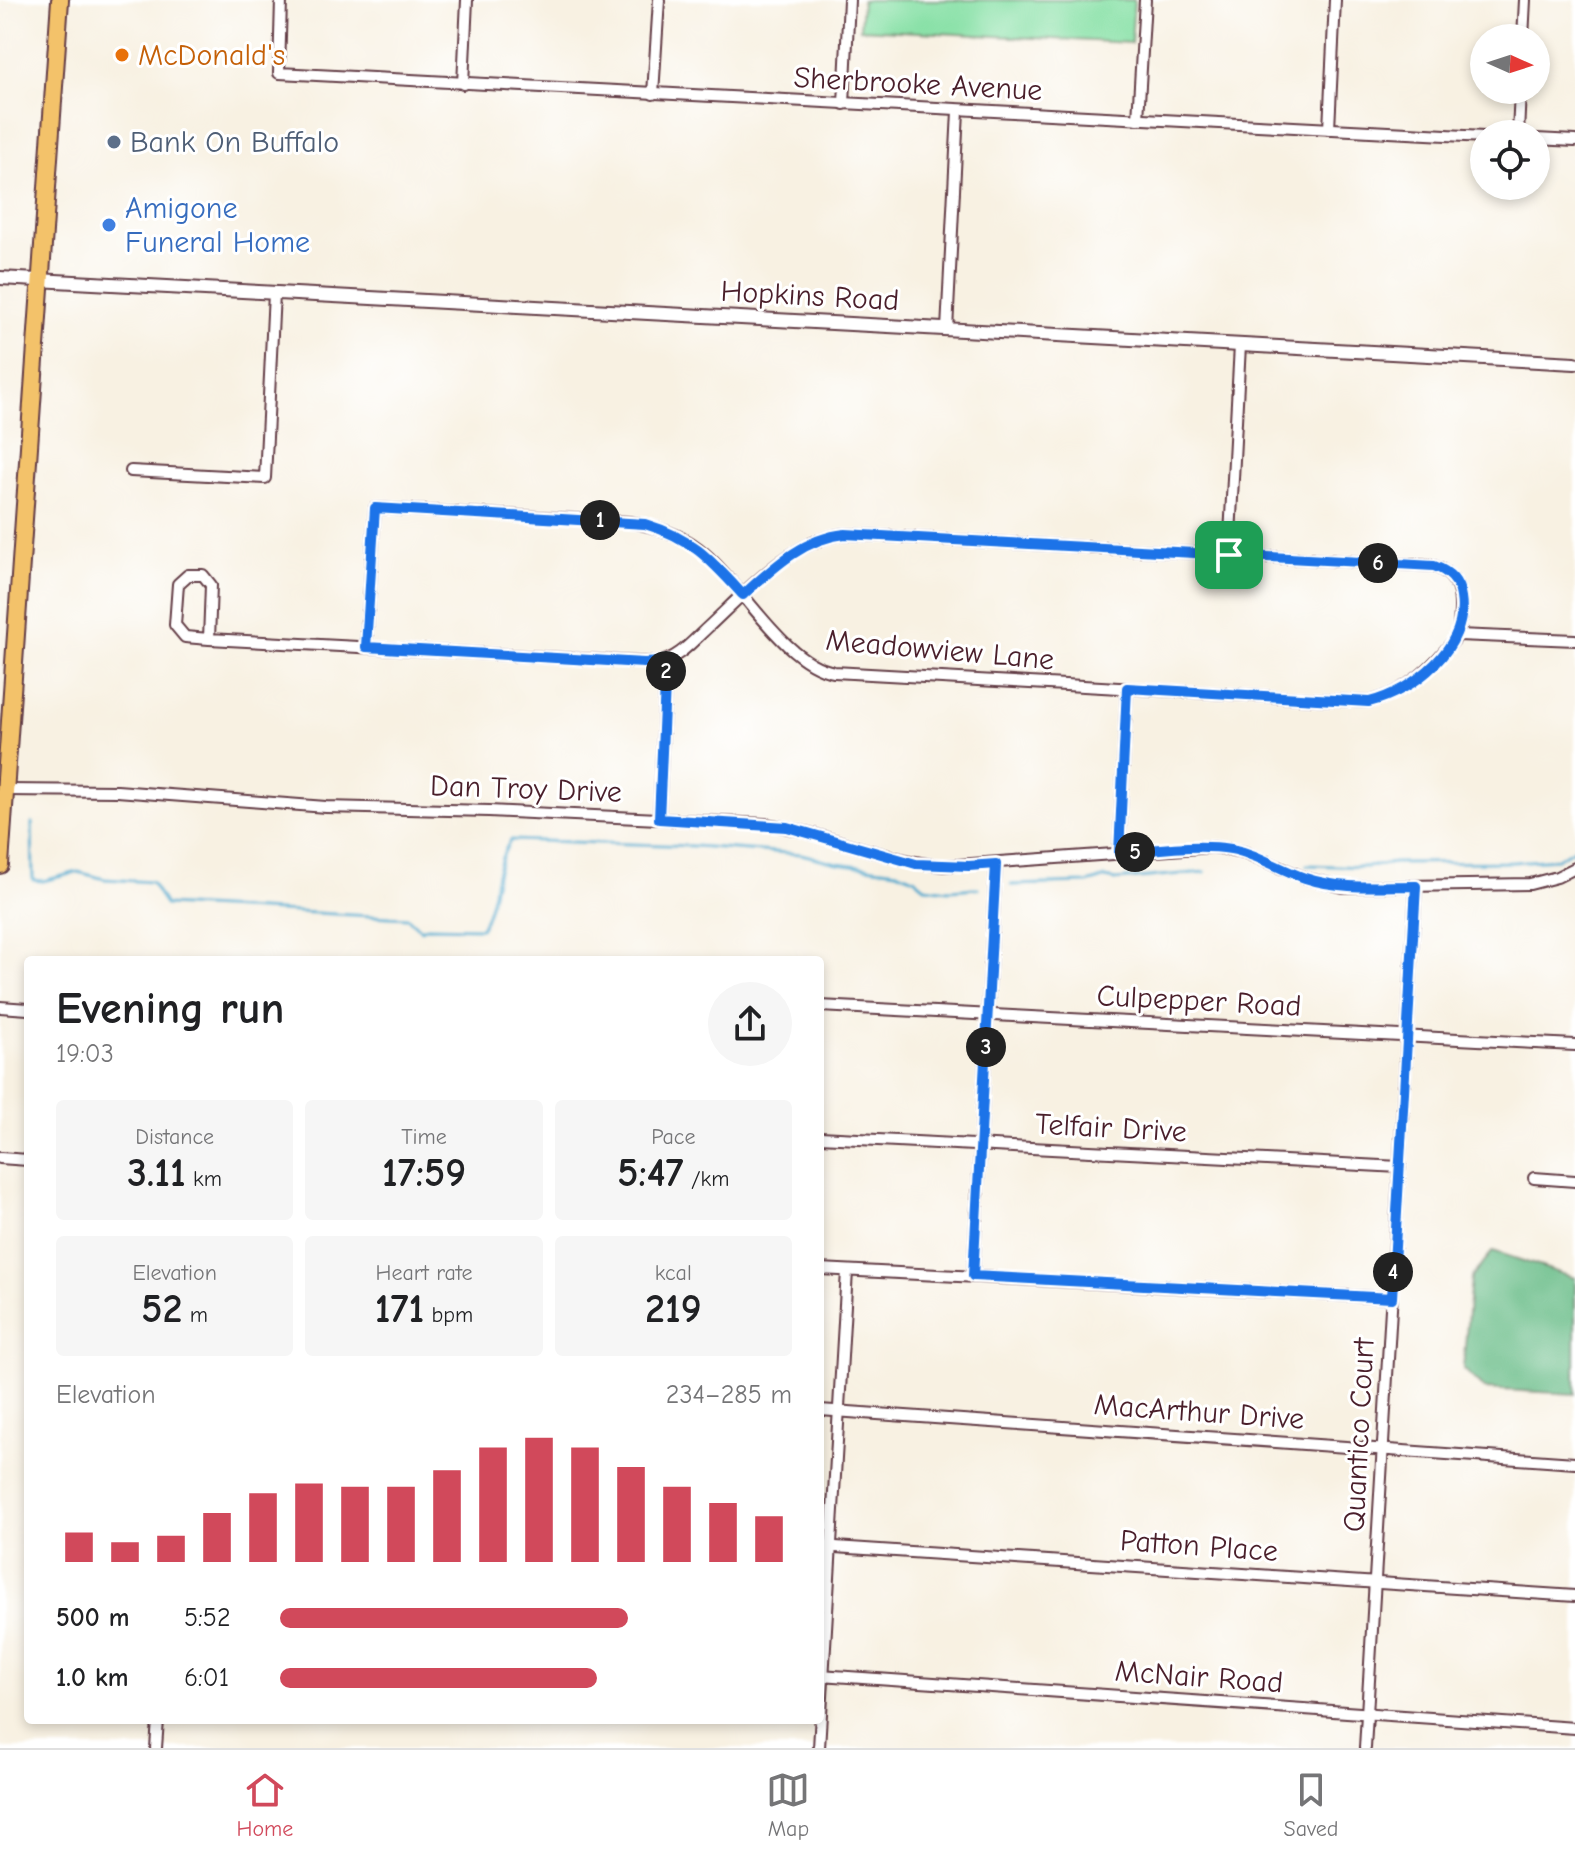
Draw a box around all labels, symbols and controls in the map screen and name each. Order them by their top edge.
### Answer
north arrow [1470,24,1550,104]
map controls [1470,24,1550,200]
place label: McDonald's [138,38,285,73]
marker: McDonald's [113,46,131,64]
street label: Sherbrooke Avenue [793,60,1043,108]
button: locate [1470,120,1550,200]
place label: Bank On Buffalo [130,125,339,160]
marker: Bank On Buffalo [105,133,123,151]
place label: Amigone Funeral Home [125,191,310,260]
marker: Amigone Funeral Home [100,216,118,234]
street label: Hopkins Road [720,274,900,318]
pin: 1 [580,500,620,540]
text: 1 [596,507,604,533]
pin [1195,521,1263,589]
icon: arrive [1207,533,1251,577]
pin: 6 [1358,543,1398,583]
text: 6 [1372,550,1384,576]
street label: Meadowview Lane [824,623,1056,677]
pin: 2 [646,651,686,691]
text: 2 [661,658,671,684]
street label: Dan Troy Drive [430,768,622,810]
pin: 5 [1115,832,1155,872]
text: 5 [1129,839,1141,865]
street label: Culpepper Road [1096,978,1302,1024]
button: share [708,982,792,1066]
text: Evening run [56,983,284,1034]
pin: 3 [966,1027,1006,1067]
text: 3 [981,1034,991,1060]
text: 19:03 [56,1039,114,1069]
street label: Telfair Drive [1034,1107,1188,1149]
text: Distance [135,1124,214,1150]
text: Time [401,1124,447,1150]
text: Pace [651,1124,696,1150]
text: 3.11 [127,1150,186,1196]
text: 17:59 [382,1150,466,1196]
text: 5:47 [617,1150,684,1196]
text: km [186,1166,222,1192]
text: /km [684,1166,729,1192]
pin: 4 [1373,1252,1413,1292]
text: 4 [1388,1259,1398,1285]
text: Elevation [133,1260,217,1286]
text: Heart rate [375,1260,472,1286]
text: kcal [655,1260,692,1286]
text: 52 [141,1286,182,1332]
text: 171 [375,1286,424,1332]
text: 219 [645,1286,702,1332]
text: m [182,1302,208,1328]
text: bpm [424,1302,473,1328]
street label: Quantico Court [1336,1336,1382,1533]
text: Elevation [56,1380,156,1410]
text: 234–285 m [666,1380,792,1410]
street label: MacArthur Drive [1093,1387,1305,1437]
street label: Patton Place [1119,1523,1279,1569]
text: 500 m [56,1603,130,1633]
text: 5:52 [184,1603,231,1633]
street label: McNair Road [1114,1654,1284,1700]
text: 1.0 km [56,1663,128,1693]
text: 6:01 [184,1663,229,1693]
tab: Home [237,1768,293,1842]
tab: Map [766,1768,810,1842]
tab: Saved [1284,1768,1338,1842]

